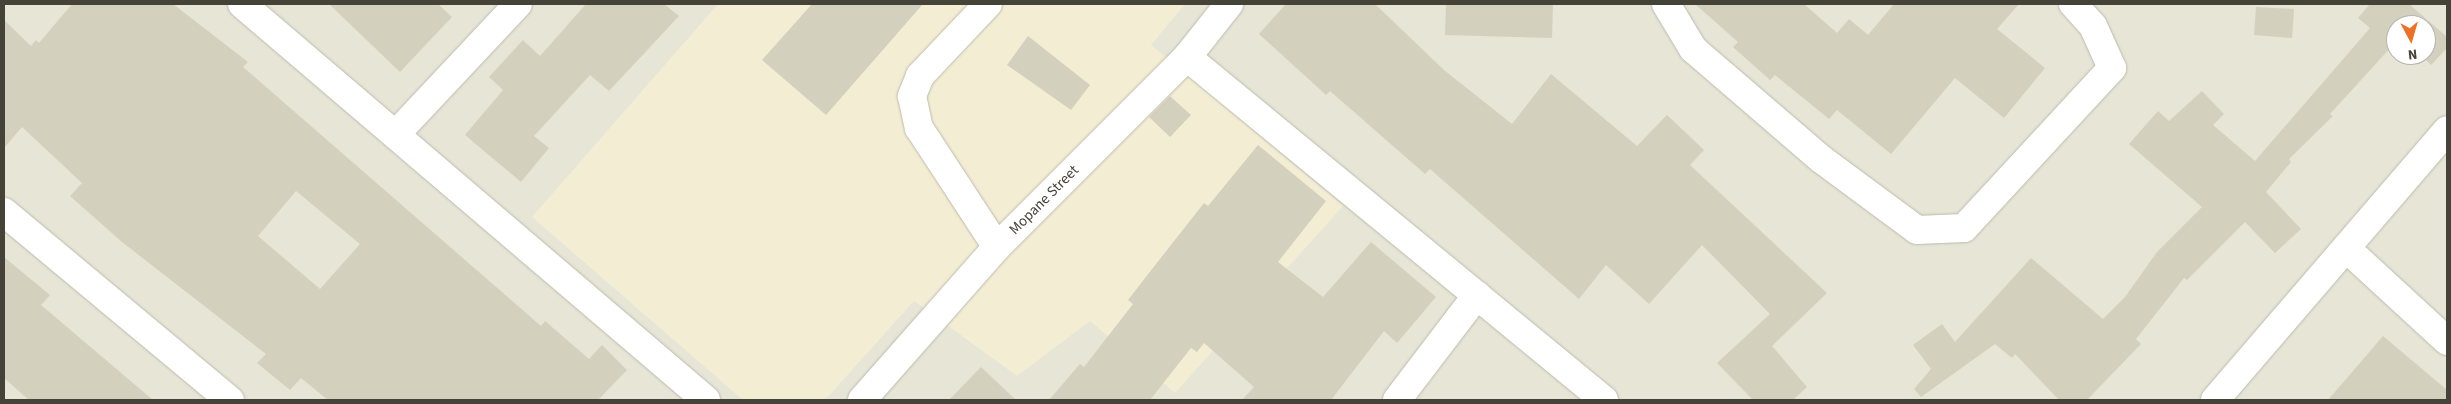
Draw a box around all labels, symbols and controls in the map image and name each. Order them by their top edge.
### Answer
north arrow [2386,15,2436,65]
text: N [2407,43,2418,64]
street label: Mopane Street [1005,161,1083,239]

